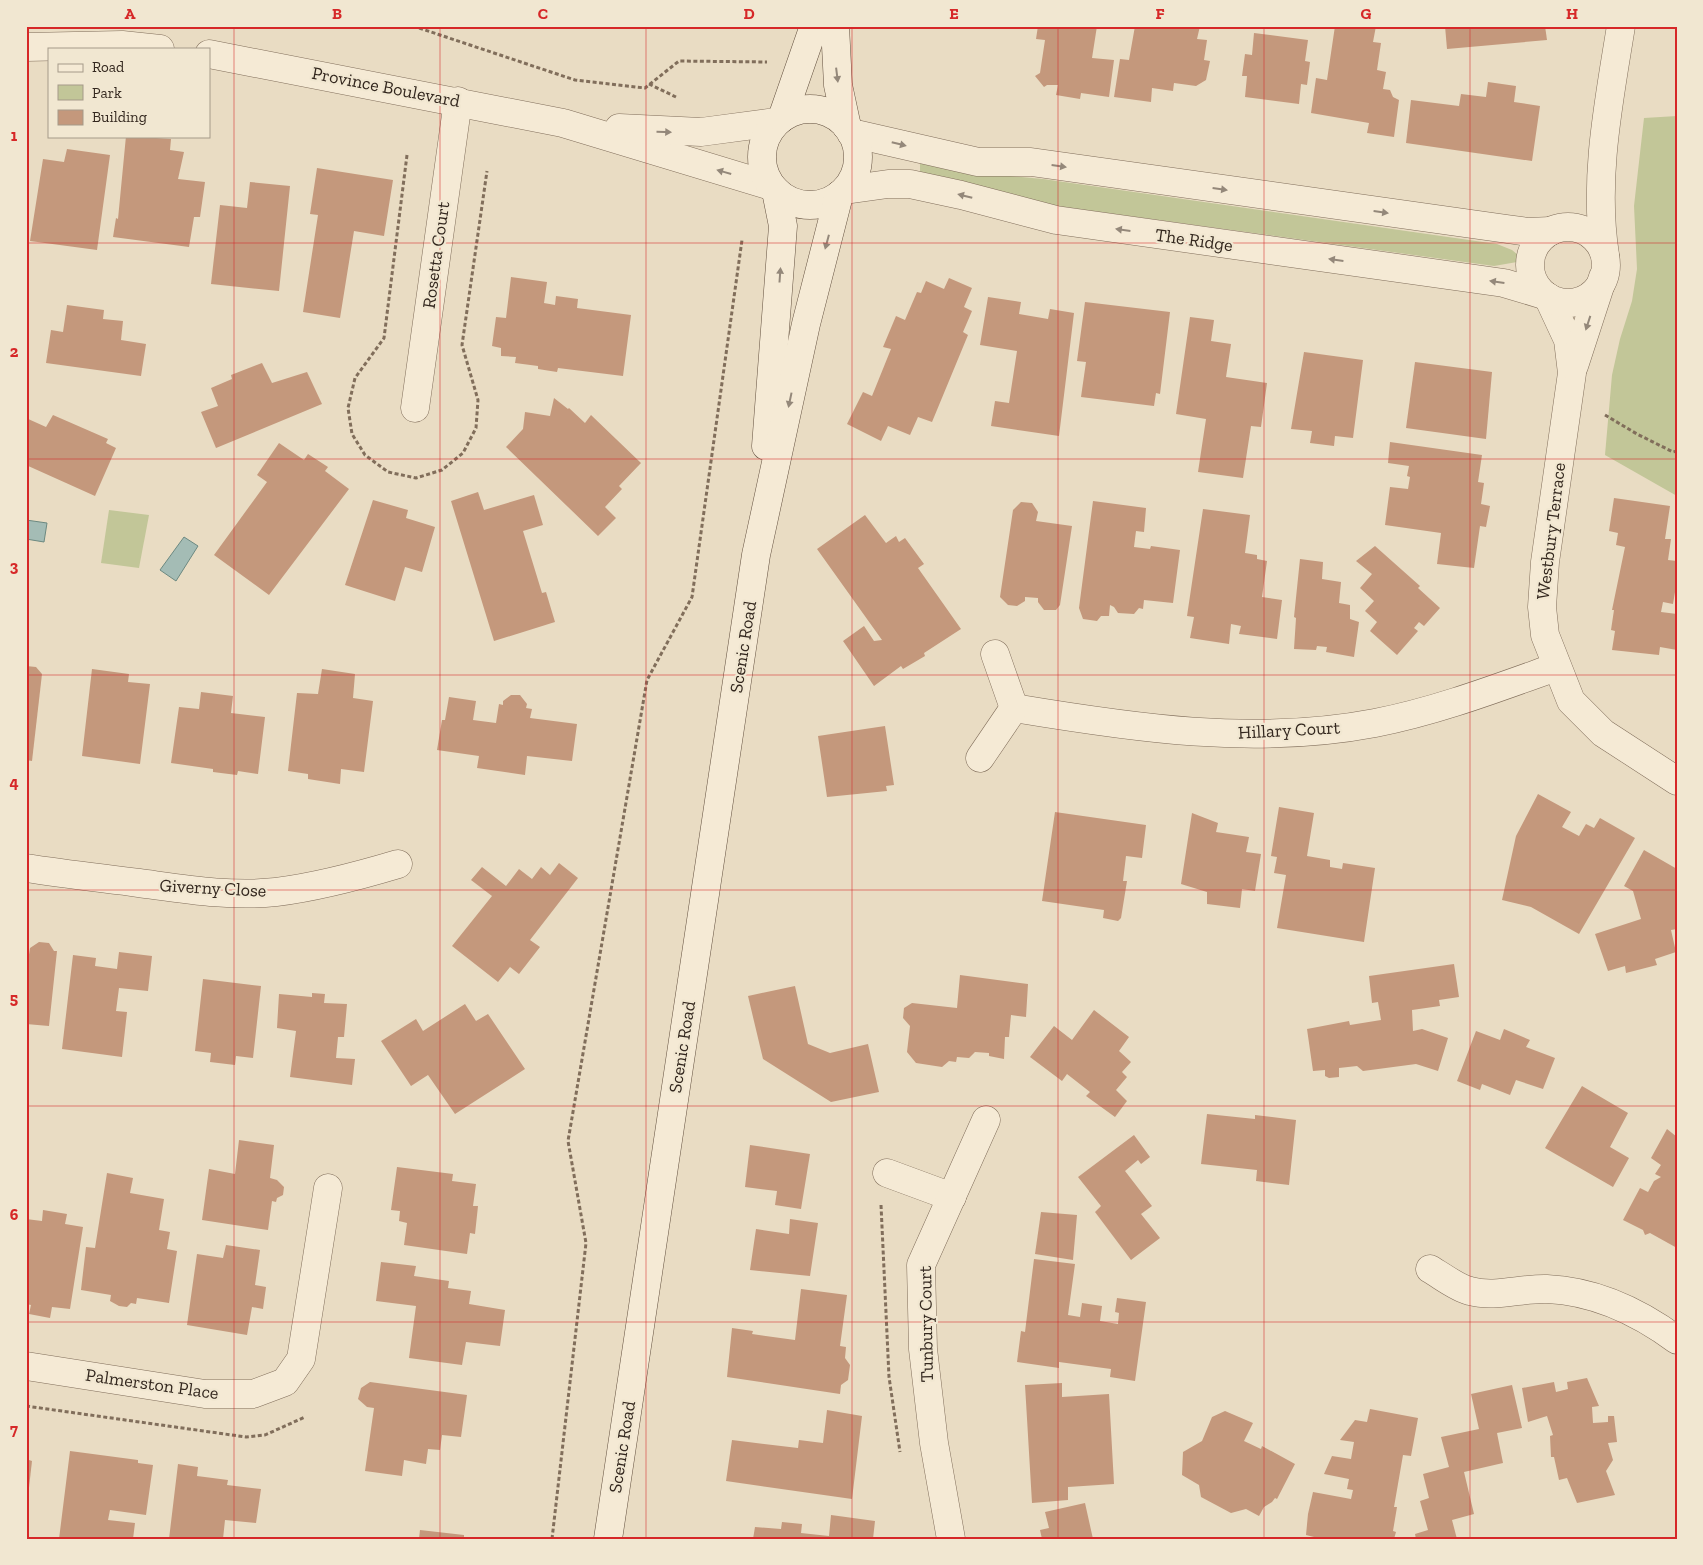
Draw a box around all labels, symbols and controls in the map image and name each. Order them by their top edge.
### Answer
text: A [125,4,136,23]
text: B [332,4,342,23]
text: C [538,4,548,23]
text: D [743,4,755,23]
text: E [949,4,959,23]
text: F [1155,4,1165,23]
text: G [1361,4,1372,23]
text: H [1566,4,1578,23]
legend [48,48,210,138]
text: Road [92,58,125,76]
street label: Province Boulevard [310,62,462,112]
one-way arrow [833,67,841,83]
text: Park [92,84,122,102]
text: Building [92,108,147,126]
text: 1 [11,126,18,145]
one-way arrow [656,128,672,136]
one-way arrow [891,141,906,149]
one-way arrow [1051,163,1067,171]
one-way arrow [717,167,732,175]
one-way arrow [1212,185,1228,193]
one-way arrow [957,192,972,200]
street label: Rosetta Court [418,200,454,310]
one-way arrow [1373,208,1389,216]
street label: The Ridge [1154,224,1234,256]
one-way arrow [1115,226,1131,234]
one-way arrow [822,234,830,249]
one-way arrow [1328,256,1344,264]
one-way arrow [776,266,784,282]
one-way arrow [1489,278,1505,286]
one-way arrow [1583,316,1591,331]
text: 2 [10,342,19,361]
one-way arrow [786,392,794,408]
street label: Westbury Terrace [1532,461,1570,601]
text: 3 [10,557,19,576]
street label: Scenic Road [725,599,761,695]
street label: Hillary Court [1237,716,1341,744]
text: 4 [9,773,19,792]
street label: Giverny Close [159,874,267,902]
text: 5 [10,989,18,1008]
street label: Scenic Road [664,999,700,1095]
text: 6 [10,1205,19,1224]
street label: Tunbury Court [914,1265,938,1383]
street label: Palmerston Place [84,1364,220,1404]
street label: Scenic Road [604,1399,640,1495]
text: 7 [10,1420,18,1439]

